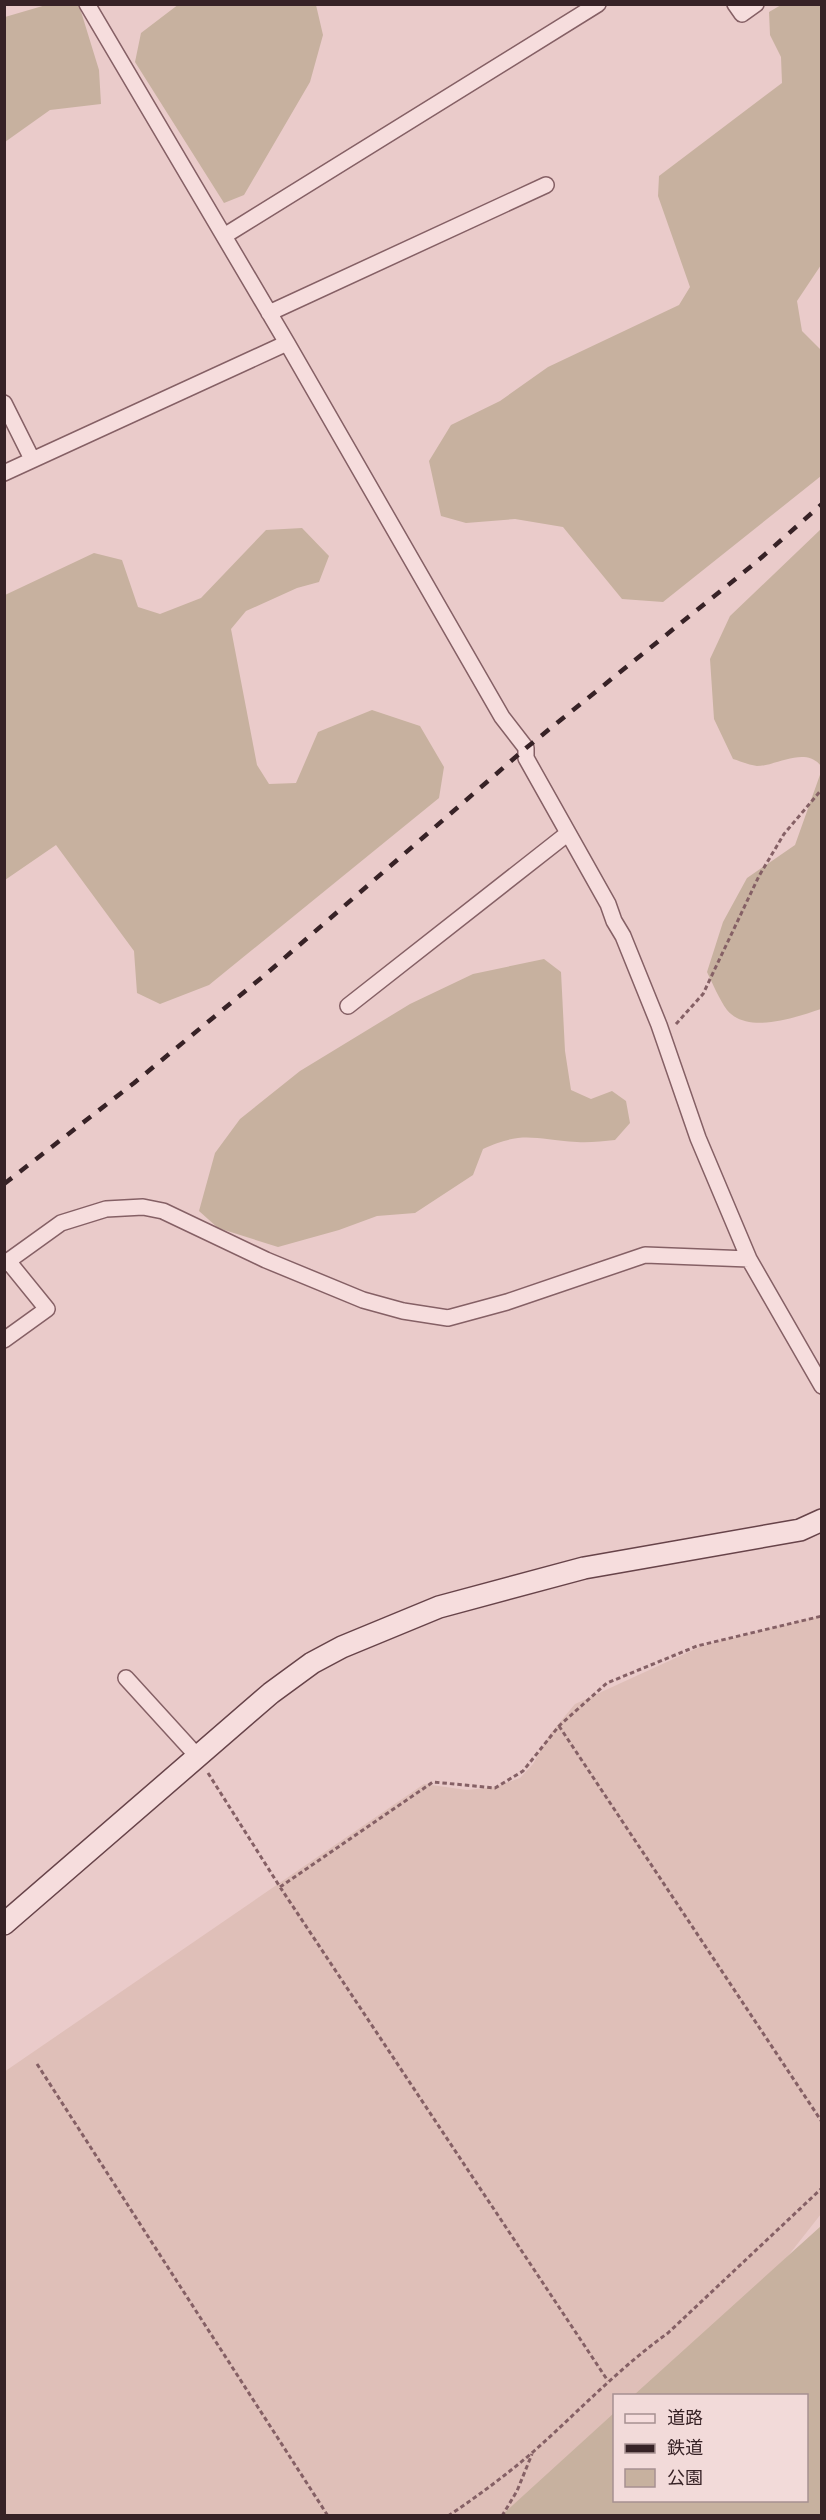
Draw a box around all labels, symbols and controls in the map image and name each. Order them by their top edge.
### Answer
legend [613,2394,808,2502]
text: 道路 [667,2405,703,2432]
text: 鉄道 [667,2435,703,2462]
text: 公園 [667,2465,703,2492]

